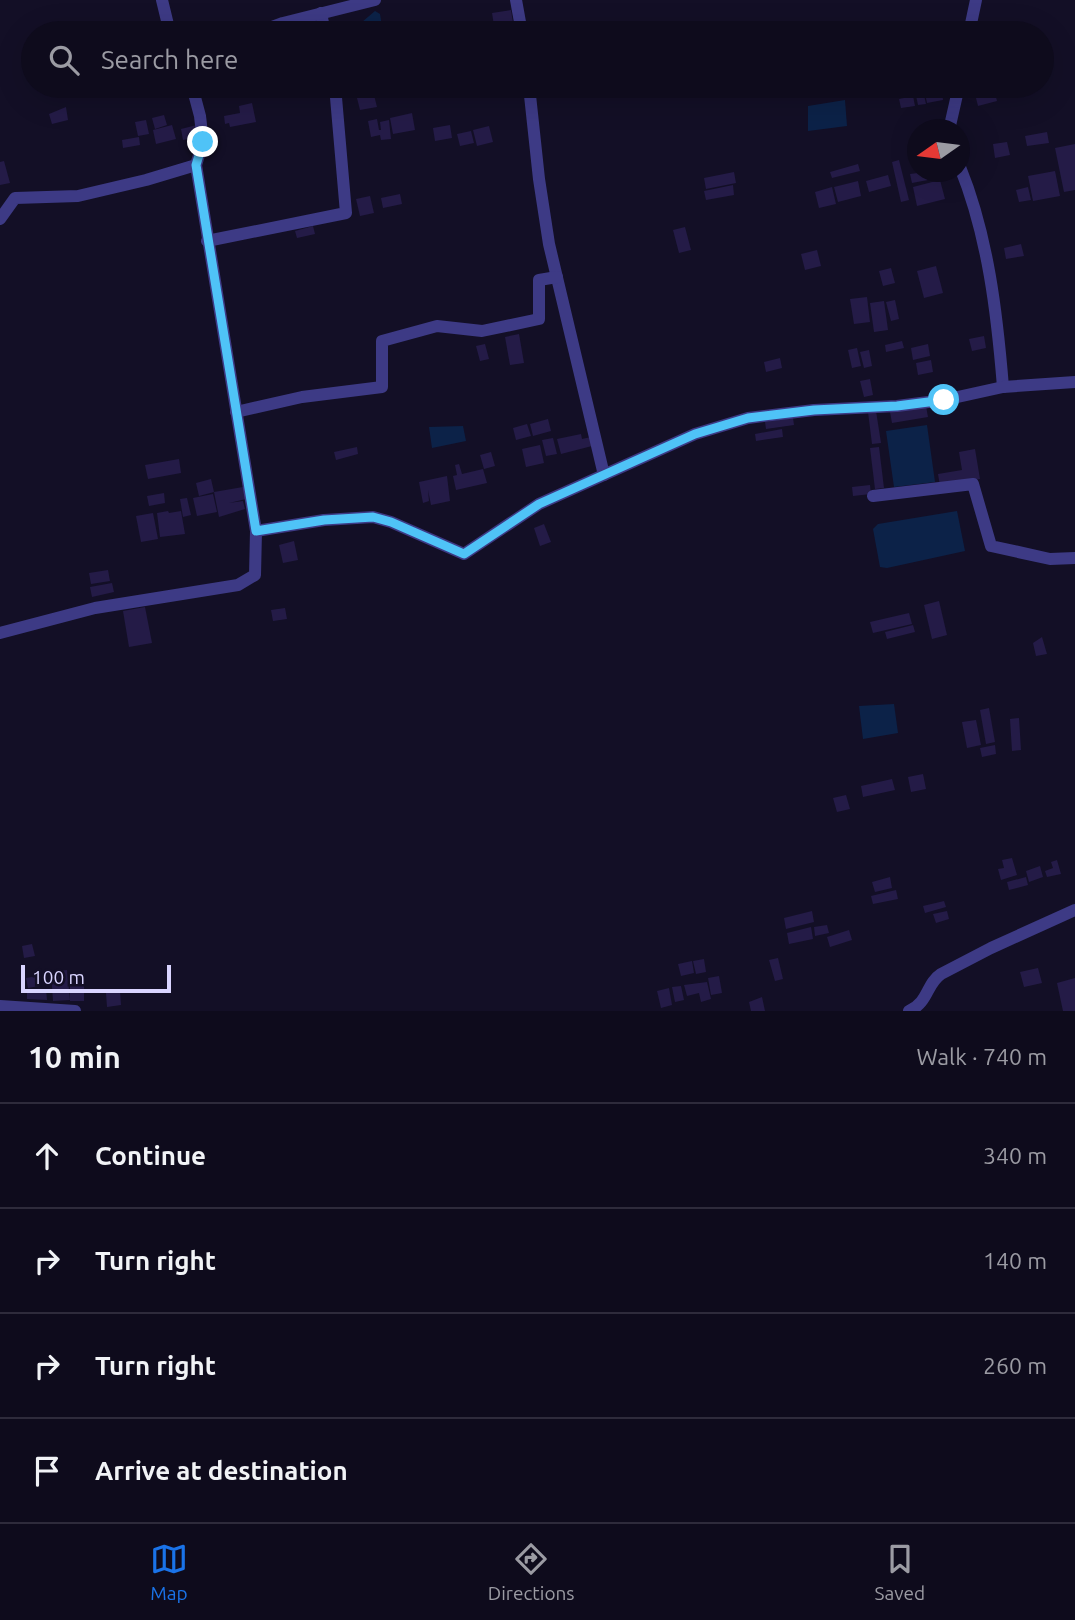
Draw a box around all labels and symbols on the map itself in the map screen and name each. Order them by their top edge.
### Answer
north arrow [907,119,970,182]
route end [187,126,218,157]
route start [928,384,959,415]
scale bar [21,962,172,994]

